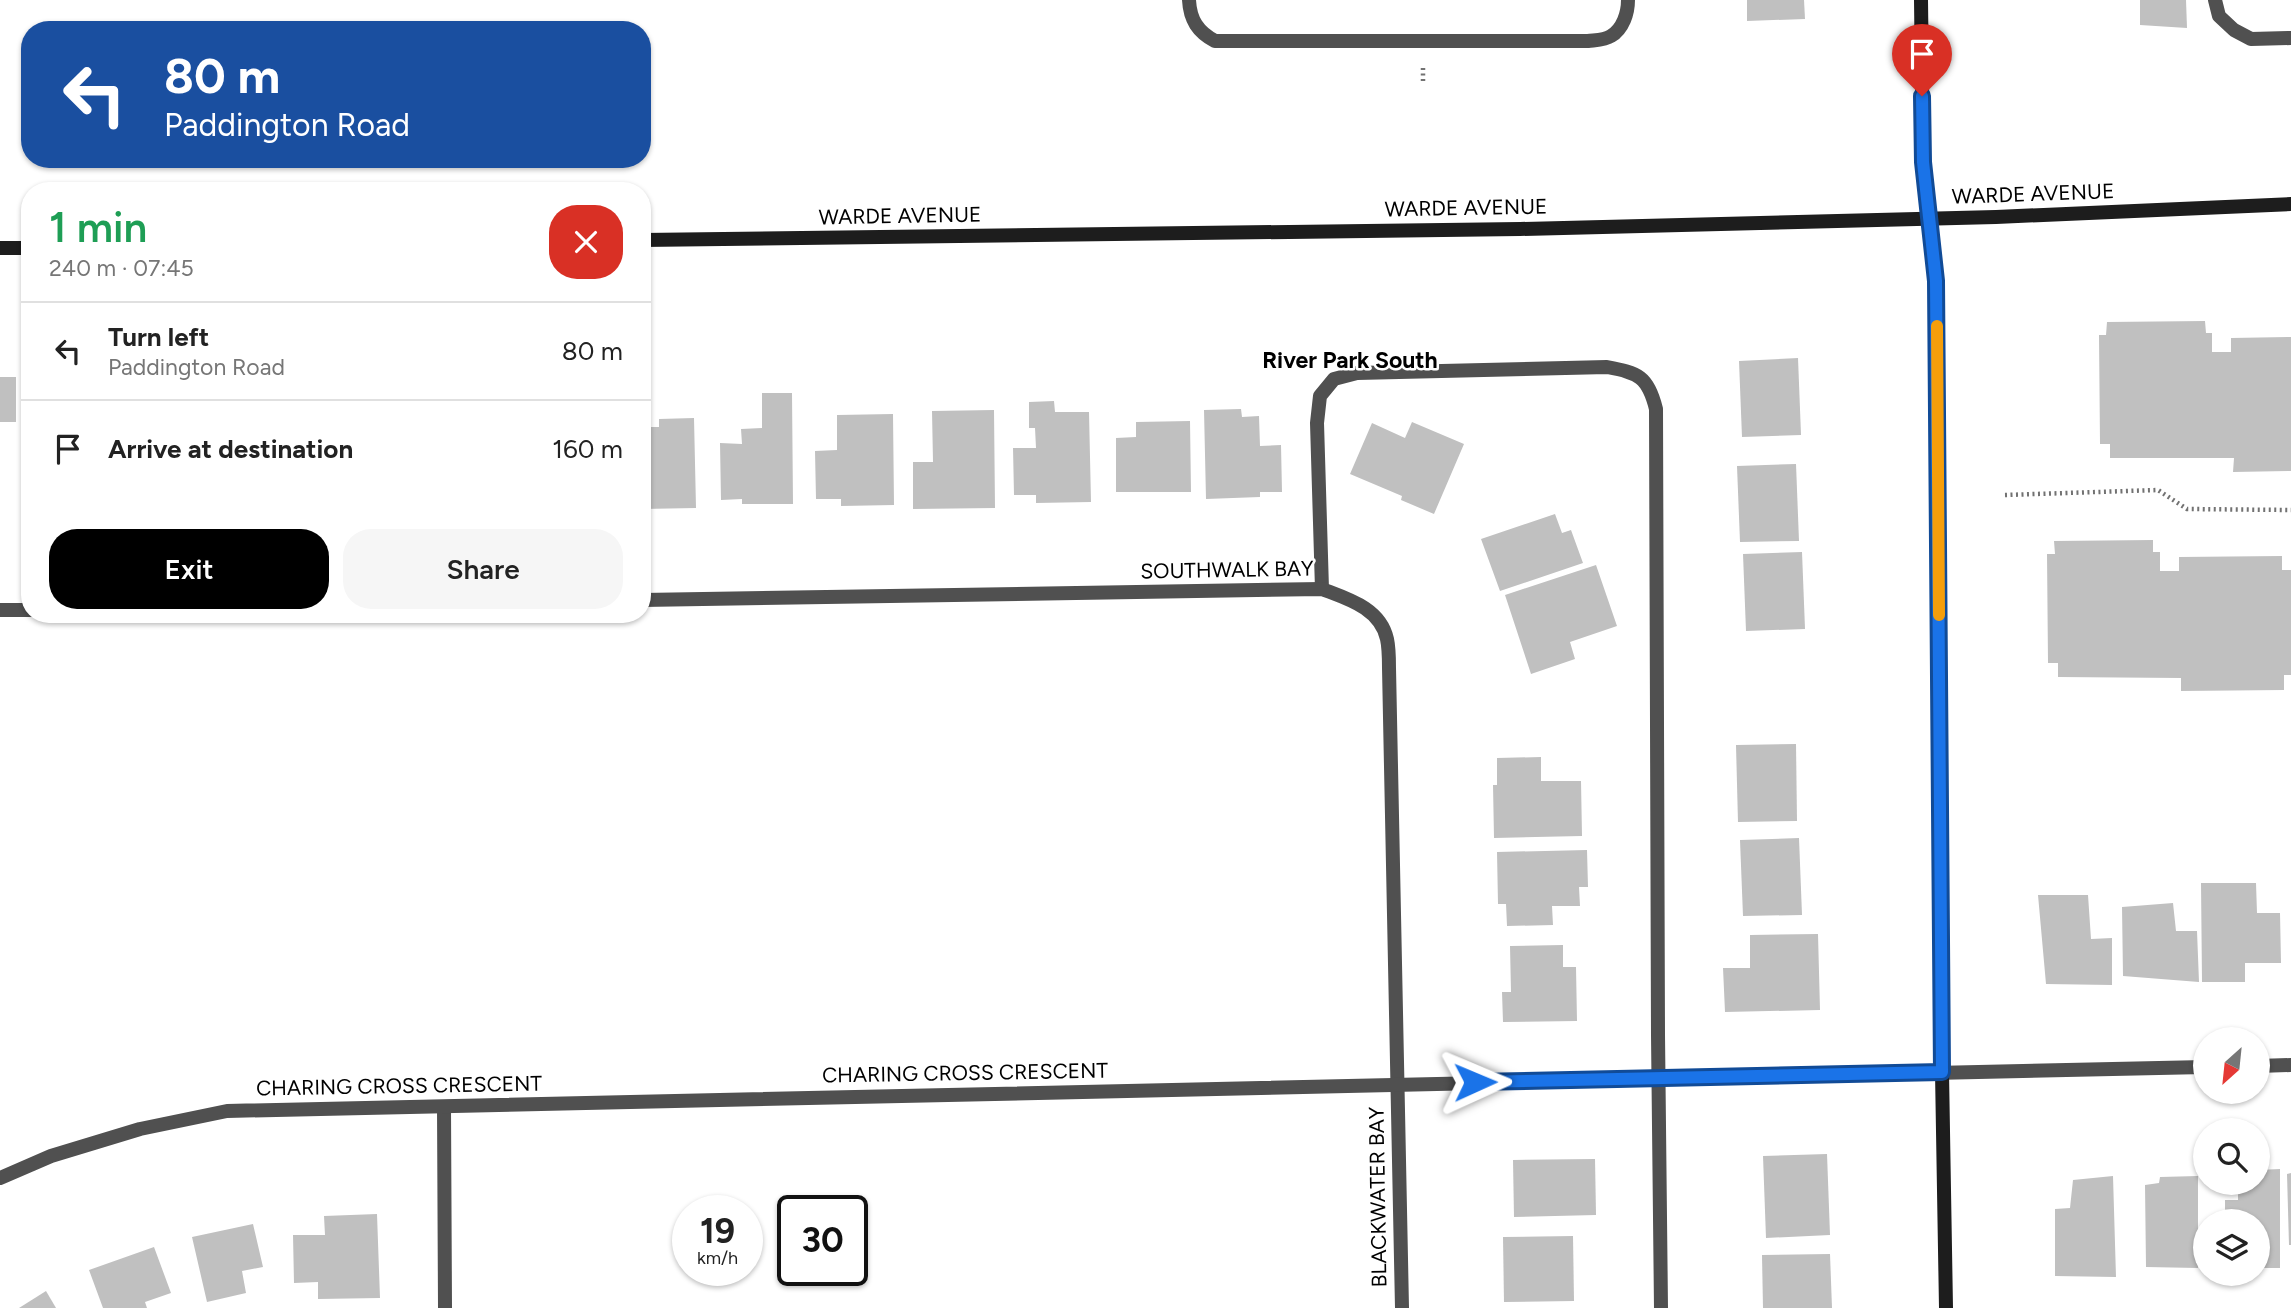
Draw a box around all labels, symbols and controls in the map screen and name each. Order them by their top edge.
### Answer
pin [1892,24,1952,96]
icon: arrive [1903,35,1941,73]
text: 80 m [164,46,280,105]
icon: left [49,49,140,140]
text: Paddington Road [164,106,410,144]
street label: WARDE AVENUE [1951,178,2115,209]
street label: WARDE AVENUE [1384,194,1548,221]
text: 1 min [49,202,147,253]
street label: WARDE AVENUE [818,202,982,229]
button: close [549,205,623,279]
text: 240 m · 07:45 [49,254,194,282]
text: Turn left [108,321,209,353]
icon: left [49,332,87,370]
text: 80 m [562,335,623,367]
district label: River Park South [1262,346,1438,374]
text: Paddington Road [108,353,285,381]
icon: arrive [49,430,87,468]
text: Arrive at destination [108,433,353,465]
text: 160 m [552,433,623,465]
button: Exit [49,529,329,609]
button: Share [343,529,623,609]
street label: SOUTHWALK BAY [1140,555,1314,584]
north arrow [2193,1027,2270,1104]
map controls [2193,1027,2270,1286]
position arrow [1438,1045,1512,1119]
street label: CHARING CROSS CRESCENT [822,1057,1109,1087]
street label: CHARING CROSS CRESCENT [256,1070,543,1100]
street label: BLACKWATER BAY [1363,1106,1392,1288]
button: search [2193,1118,2270,1195]
speed limit sign: 30 [777,1195,868,1286]
button: layers [2193,1209,2270,1286]
text: 19 [700,1210,735,1252]
text: km/h [697,1247,738,1269]

